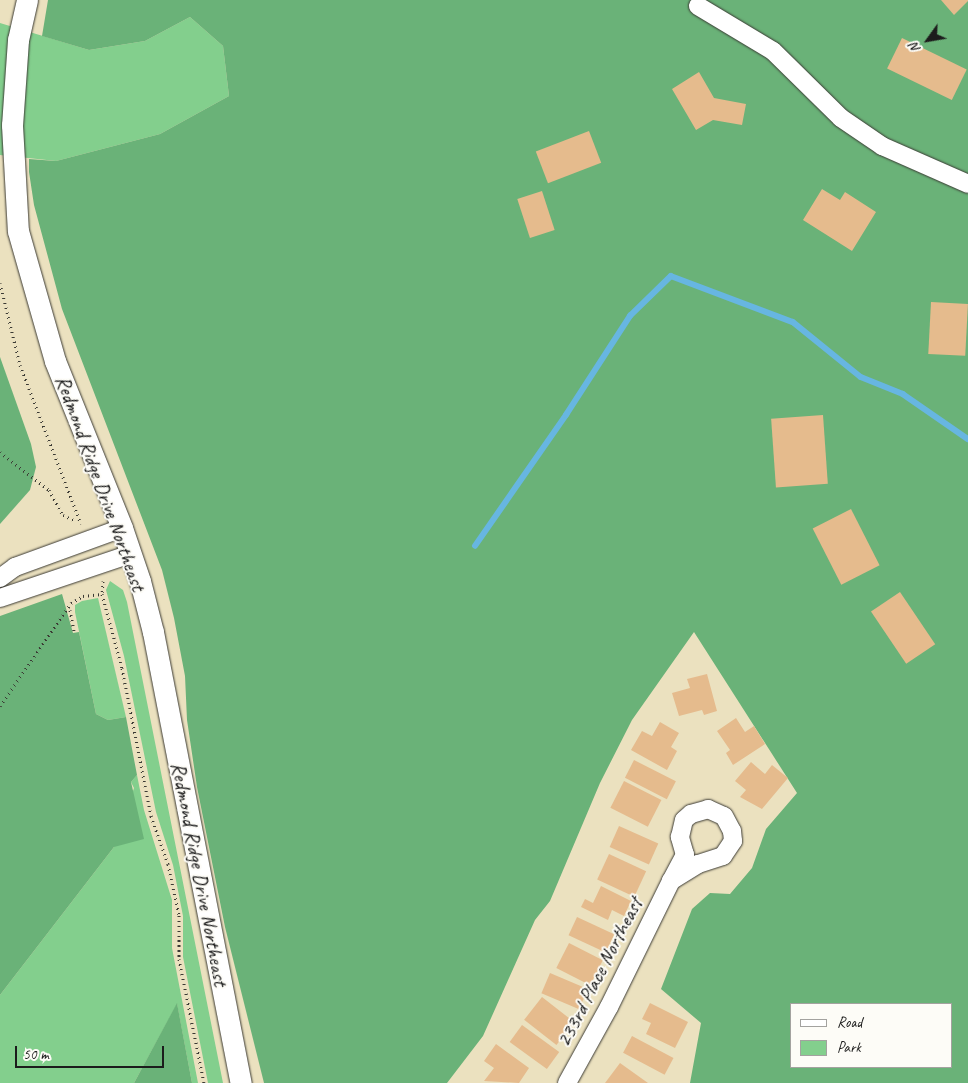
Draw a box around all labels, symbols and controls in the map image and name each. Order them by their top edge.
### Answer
north arrow [903,15,953,65]
text: N [905,40,924,56]
street label: Redmond Ridge Drive Northeast [50,371,152,595]
street label: Redmond Ridge Drive Northeast [166,759,234,989]
street label: 233rd Place Northeast [550,893,648,1051]
legend [790,1003,953,1068]
text: Road [837,1013,862,1032]
scale bar [18,1036,166,1068]
text: Park [837,1038,861,1057]
text: 50 m [23,1045,49,1064]

